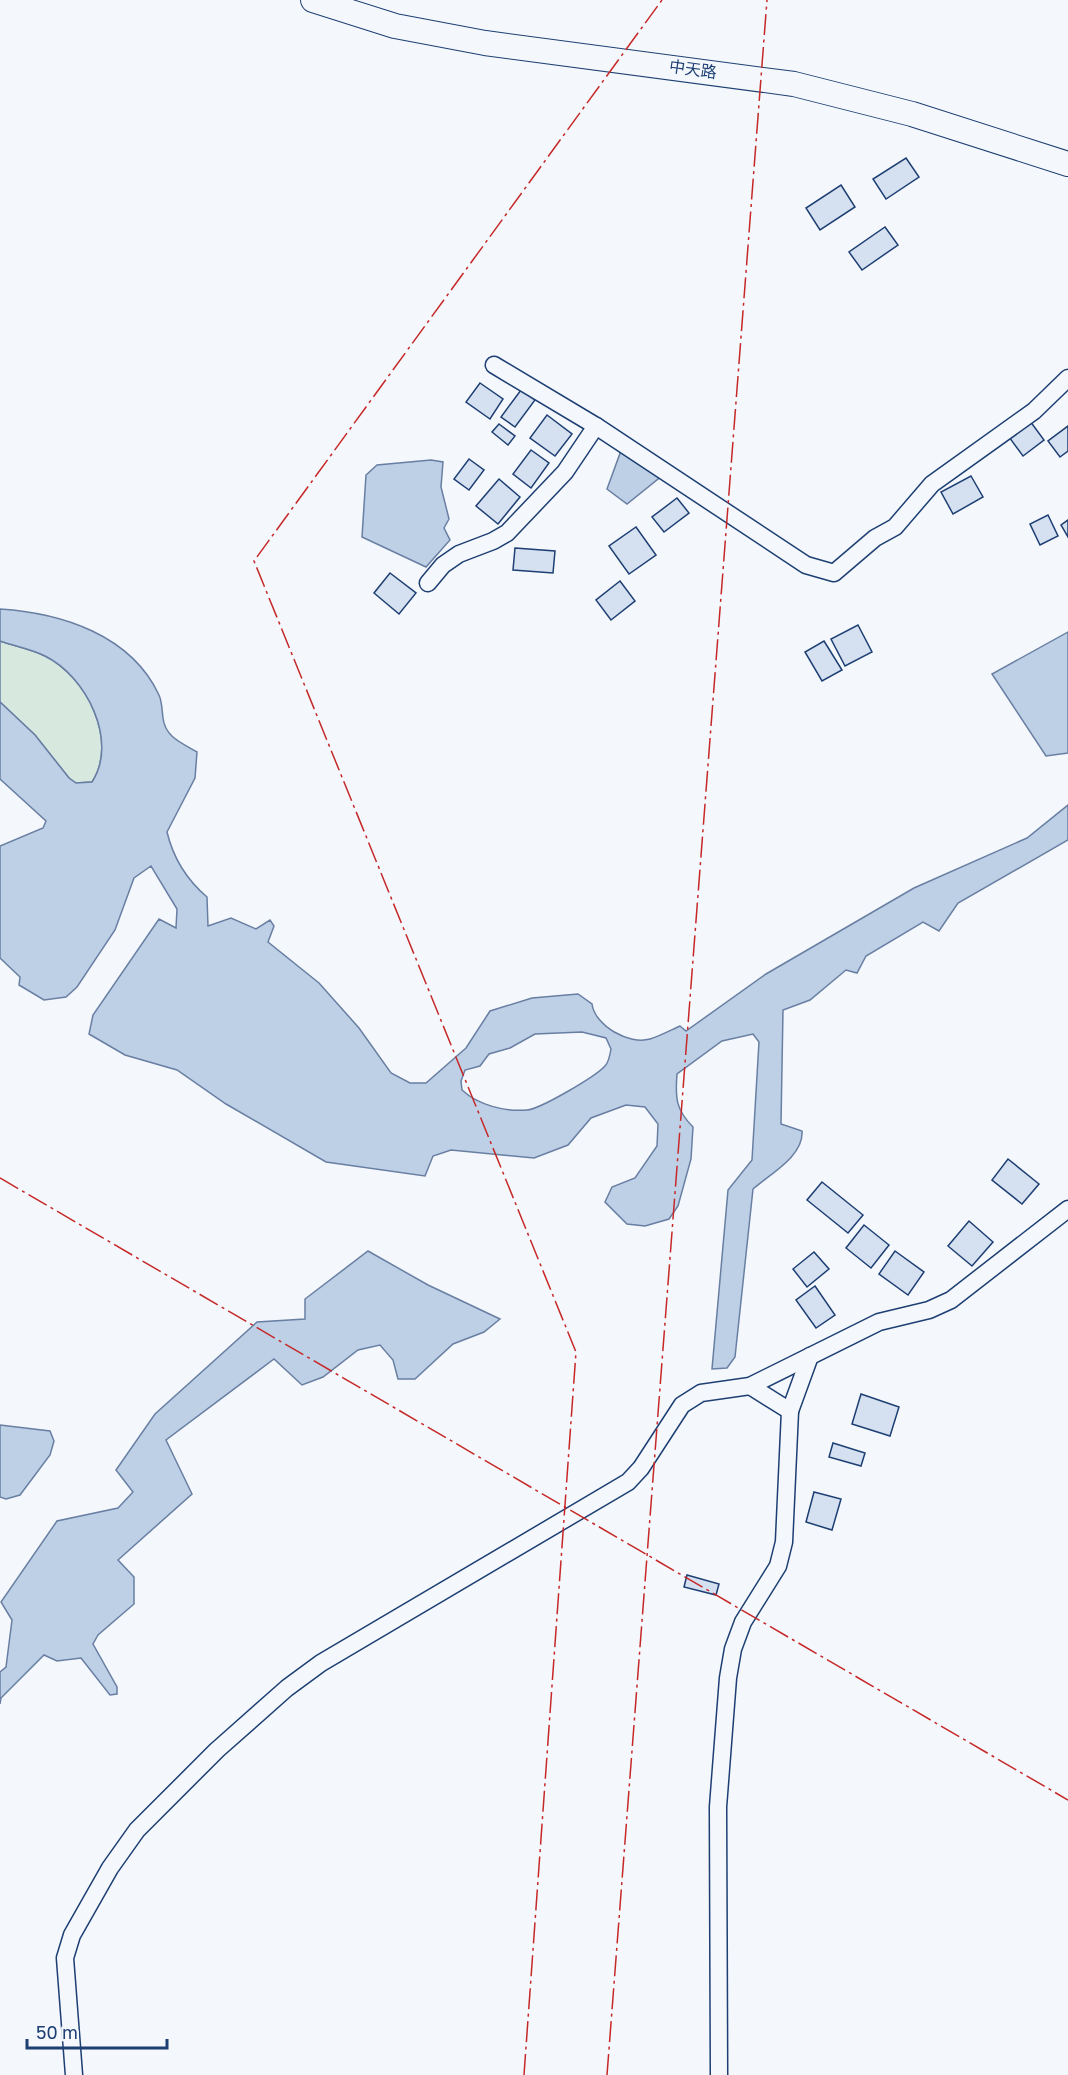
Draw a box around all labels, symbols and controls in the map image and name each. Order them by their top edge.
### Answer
street label: 中天路 [668,56,718,82]
scale bar [27,2012,166,2050]
text: 50 m [36,2021,78,2043]

